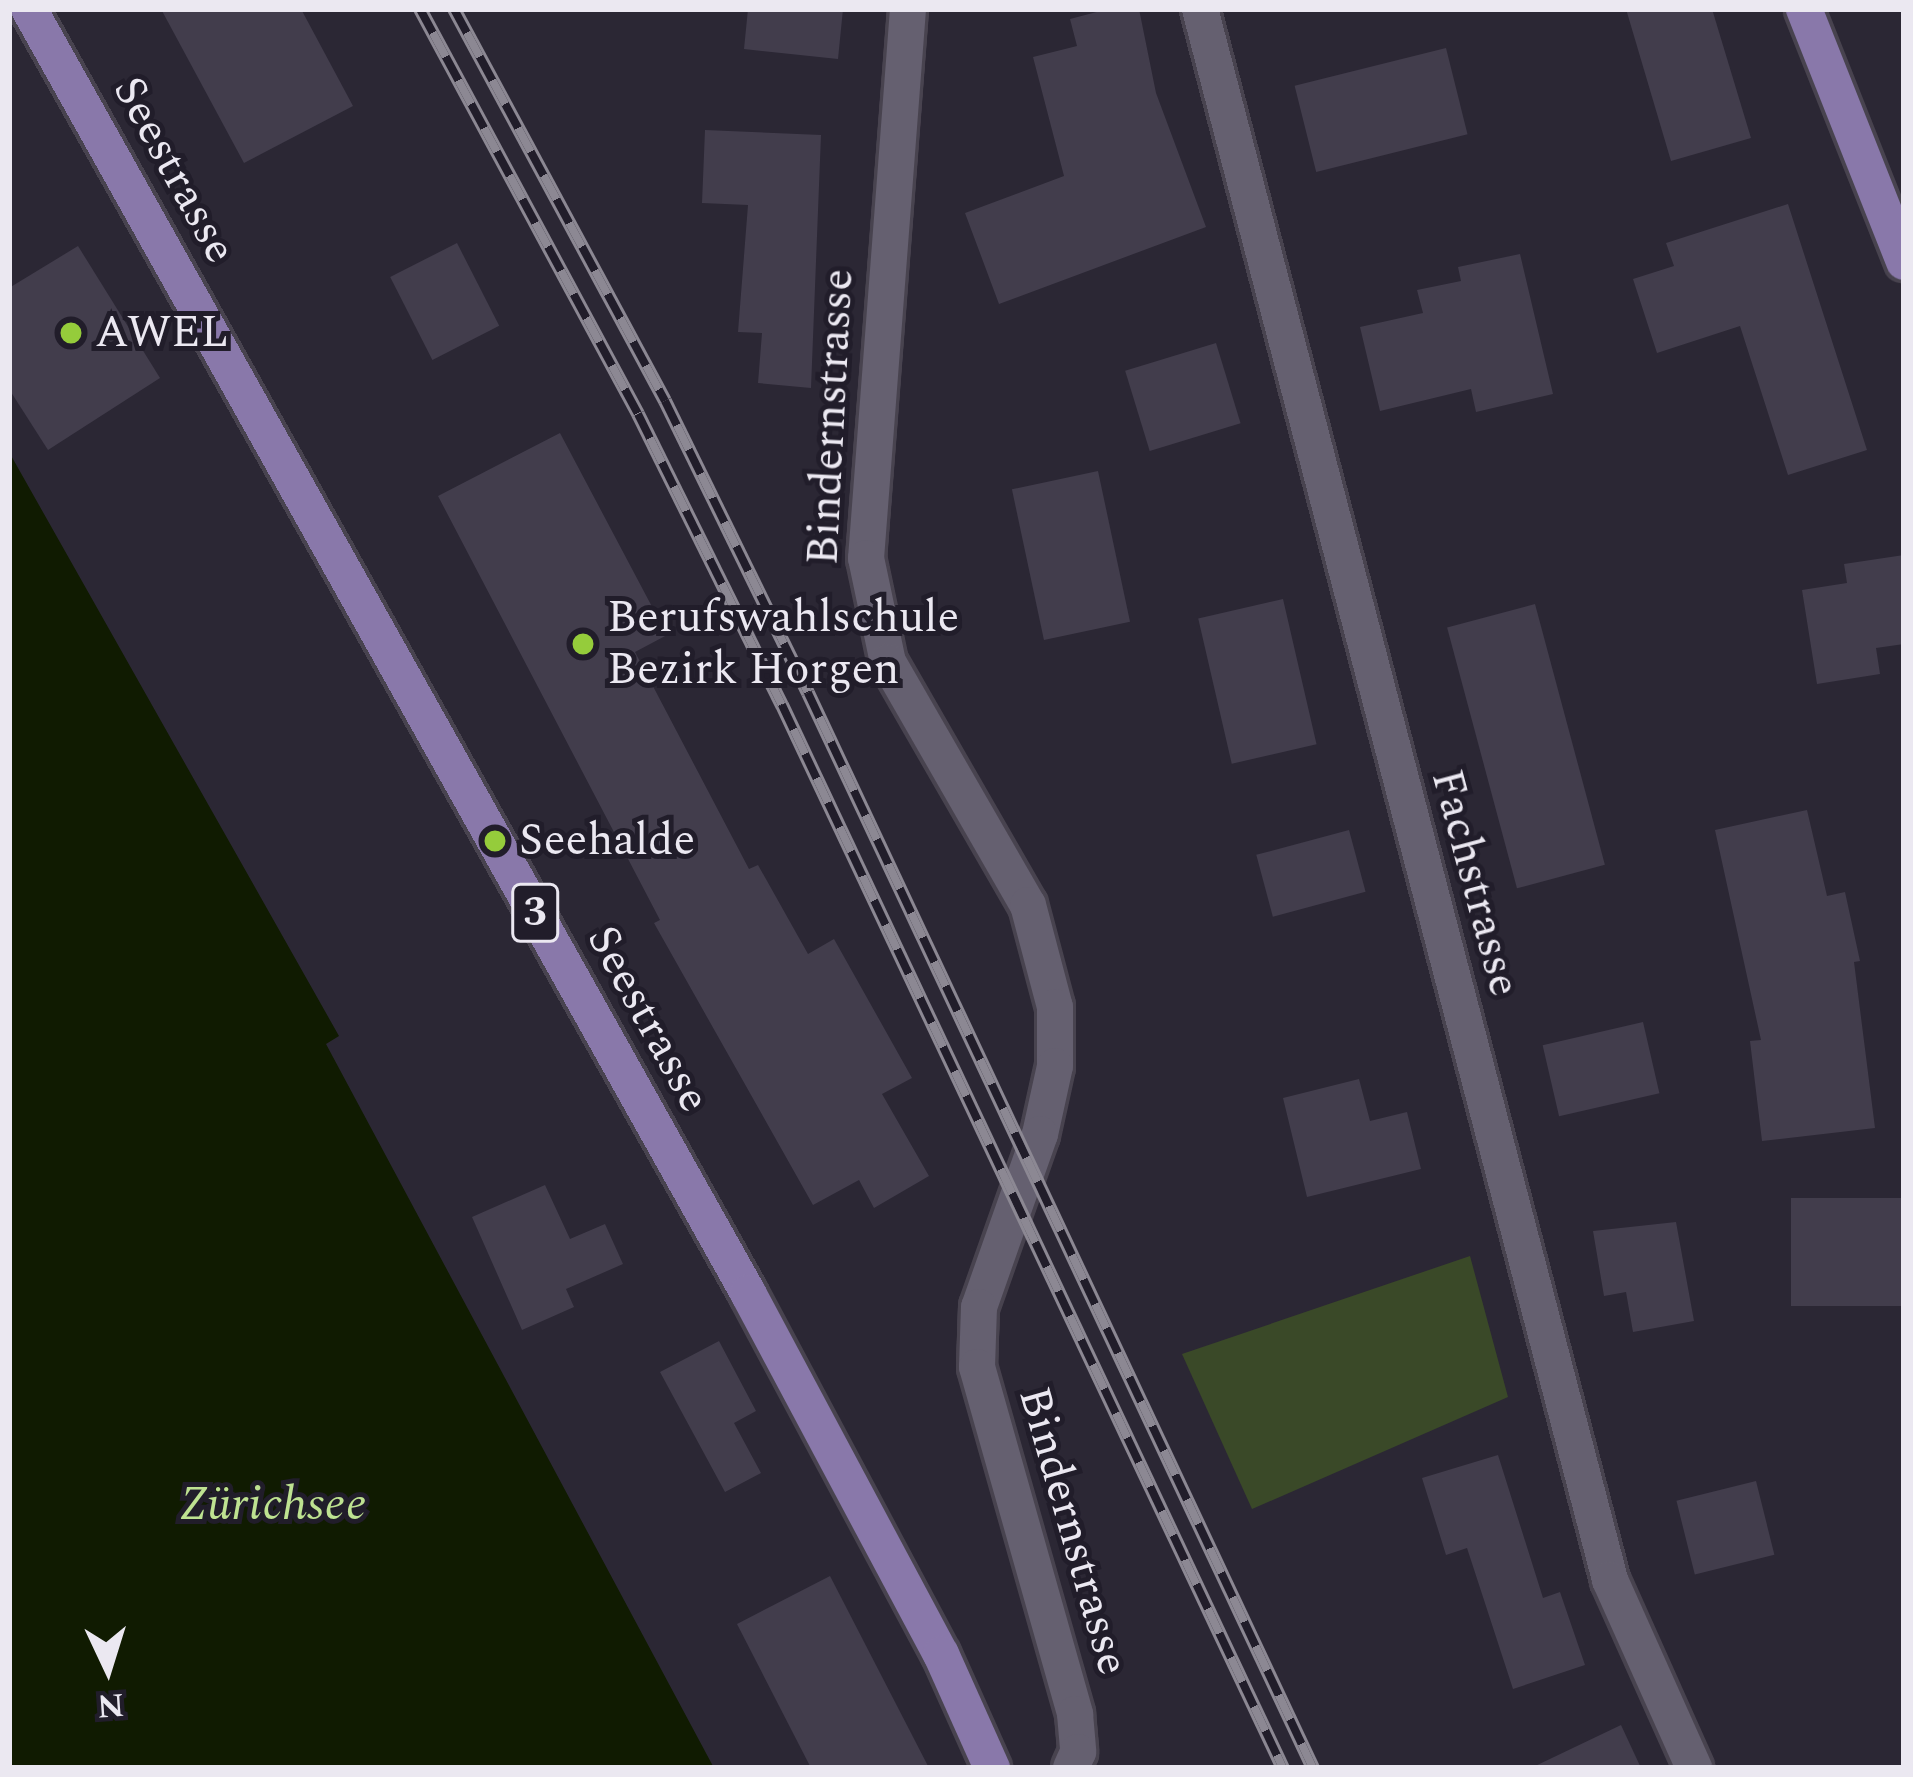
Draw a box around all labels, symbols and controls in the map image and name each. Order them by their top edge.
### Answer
street label: Seestrasse [101,68,247,272]
street label: Bindernstrasse [796,267,866,567]
place label: AWEL [95,306,229,360]
marker: AWEL [58,320,84,346]
place label: Berufswahlschule Bezirk Horgen [607,591,959,697]
marker: Berufswahlschule Bezirk Horgen [570,631,596,657]
street label: Fachstrasse [1419,764,1531,1002]
place label: Seehalde [519,814,695,868]
marker: Seehalde [482,828,508,854]
road number: 3 [511,877,559,949]
street label: Seestrasse [575,917,721,1121]
street label: Bindernstrasse [1006,1381,1140,1681]
water label: Zürichsee [179,1476,367,1534]
north arrow [48,1609,168,1729]
text: N [95,1679,126,1731]

